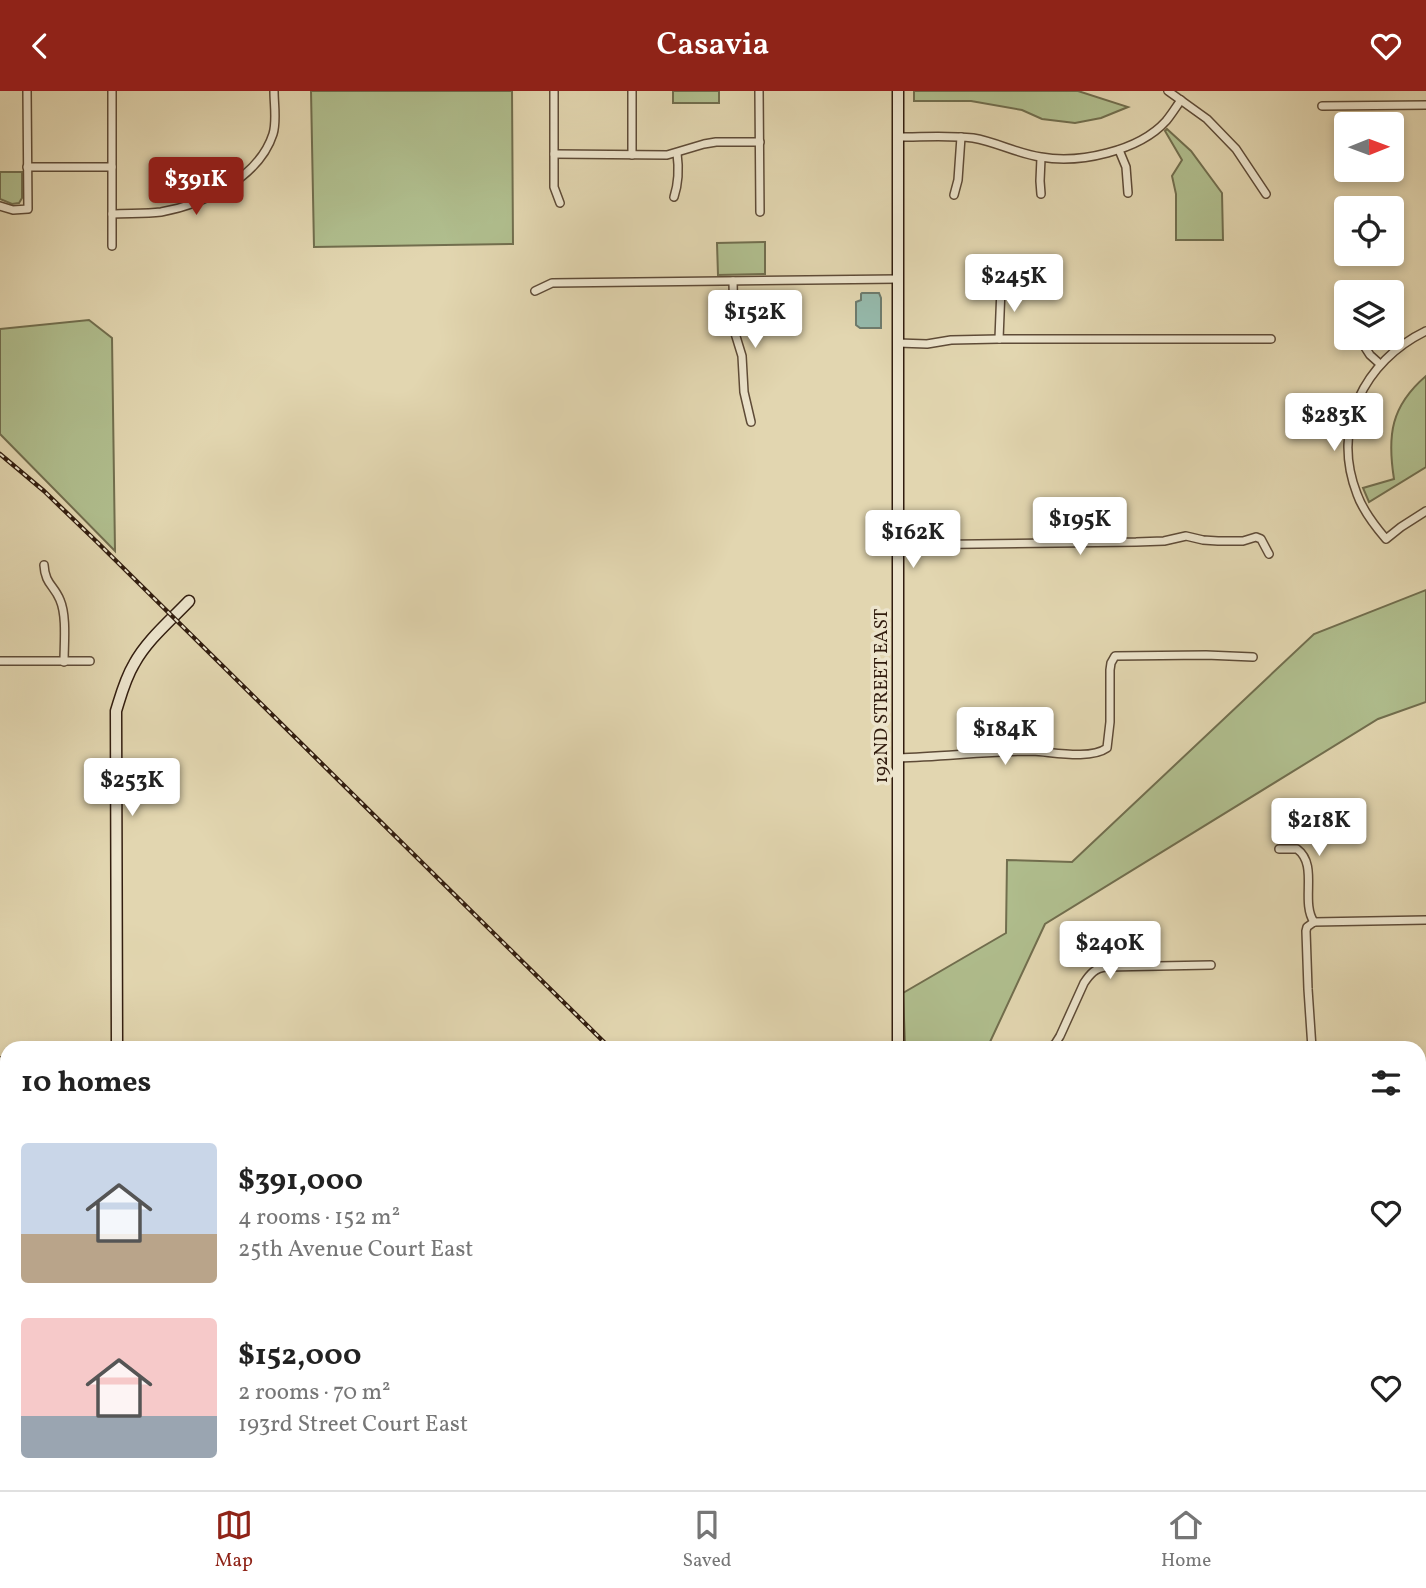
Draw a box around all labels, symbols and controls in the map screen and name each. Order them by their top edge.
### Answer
text: Casavia [657,24,769,68]
icon: back [21,27,59,65]
icon: heart [1367,27,1405,65]
north arrow [1334,112,1404,182]
map controls [1334,112,1404,350]
pin: $391K [147,157,245,217]
text: $391K [165,164,227,196]
button: locate [1334,196,1404,266]
pin: $245K [965,255,1063,314]
text: $245K [981,261,1047,293]
button: layers [1334,280,1404,350]
pin: $152K [706,291,804,350]
text: $152K [724,297,786,329]
pin: $283K [1285,393,1383,453]
text: $283K [1301,400,1367,432]
pin: $195K [1031,497,1129,557]
text: $195K [1049,504,1111,536]
pin: $162K [864,511,962,570]
text: $162K [881,517,945,549]
street label: 192ND STREET EAST [869,609,895,783]
pin: $184K [956,707,1054,767]
text: $184K [973,714,1037,746]
pin: $253K [83,759,181,818]
text: $253K [100,765,164,797]
pin: $218K [1270,799,1368,858]
text: $218K [1287,805,1351,837]
pin: $240K [1061,921,1159,981]
text: $240K [1076,928,1144,960]
text: 10 homes [21,1062,151,1104]
icon: filters [1367,1064,1405,1102]
text: $391,000 [238,1160,363,1202]
icon: home [77,1171,161,1255]
icon: heart [1367,1194,1405,1232]
text: 4 rooms · 152 m² [238,1202,400,1234]
text: 25th Avenue Court East [238,1234,473,1266]
text: $152,000 [238,1335,362,1377]
icon: home [77,1346,161,1430]
icon: heart [1367,1369,1405,1407]
text: 2 rooms · 70 m² [238,1377,391,1409]
text: 193rd Street Court East [238,1409,468,1441]
tab: Map [215,1506,253,1574]
tab: Saved [682,1506,731,1574]
tab: Home [1161,1506,1211,1574]

